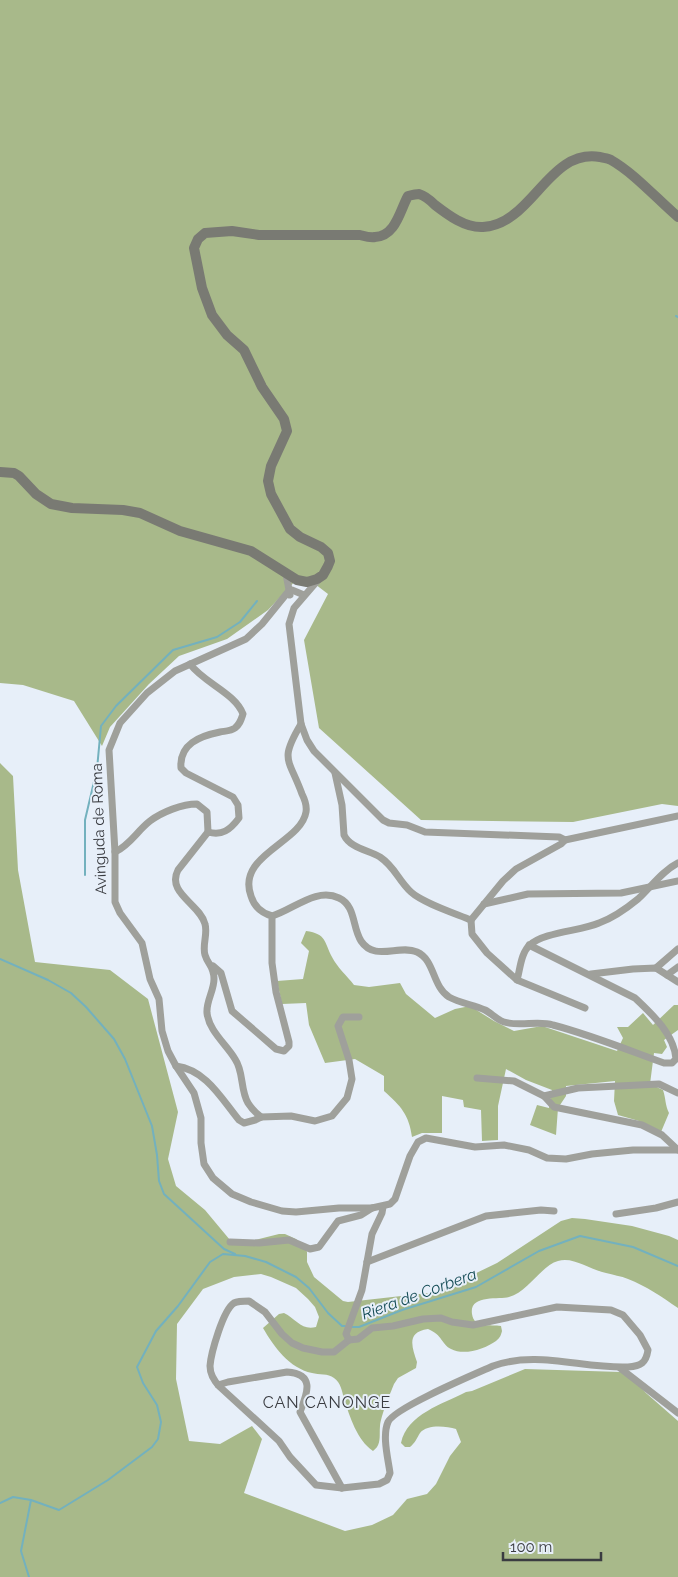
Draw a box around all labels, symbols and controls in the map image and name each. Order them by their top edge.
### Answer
street label: Avinguda de Roma [88,763,110,895]
water label: Riera de Corbera [359,1264,479,1324]
district label: CAN CANONGE [263,1393,391,1412]
scale bar [503,1530,600,1562]
text: 100 m [510,1538,552,1556]

